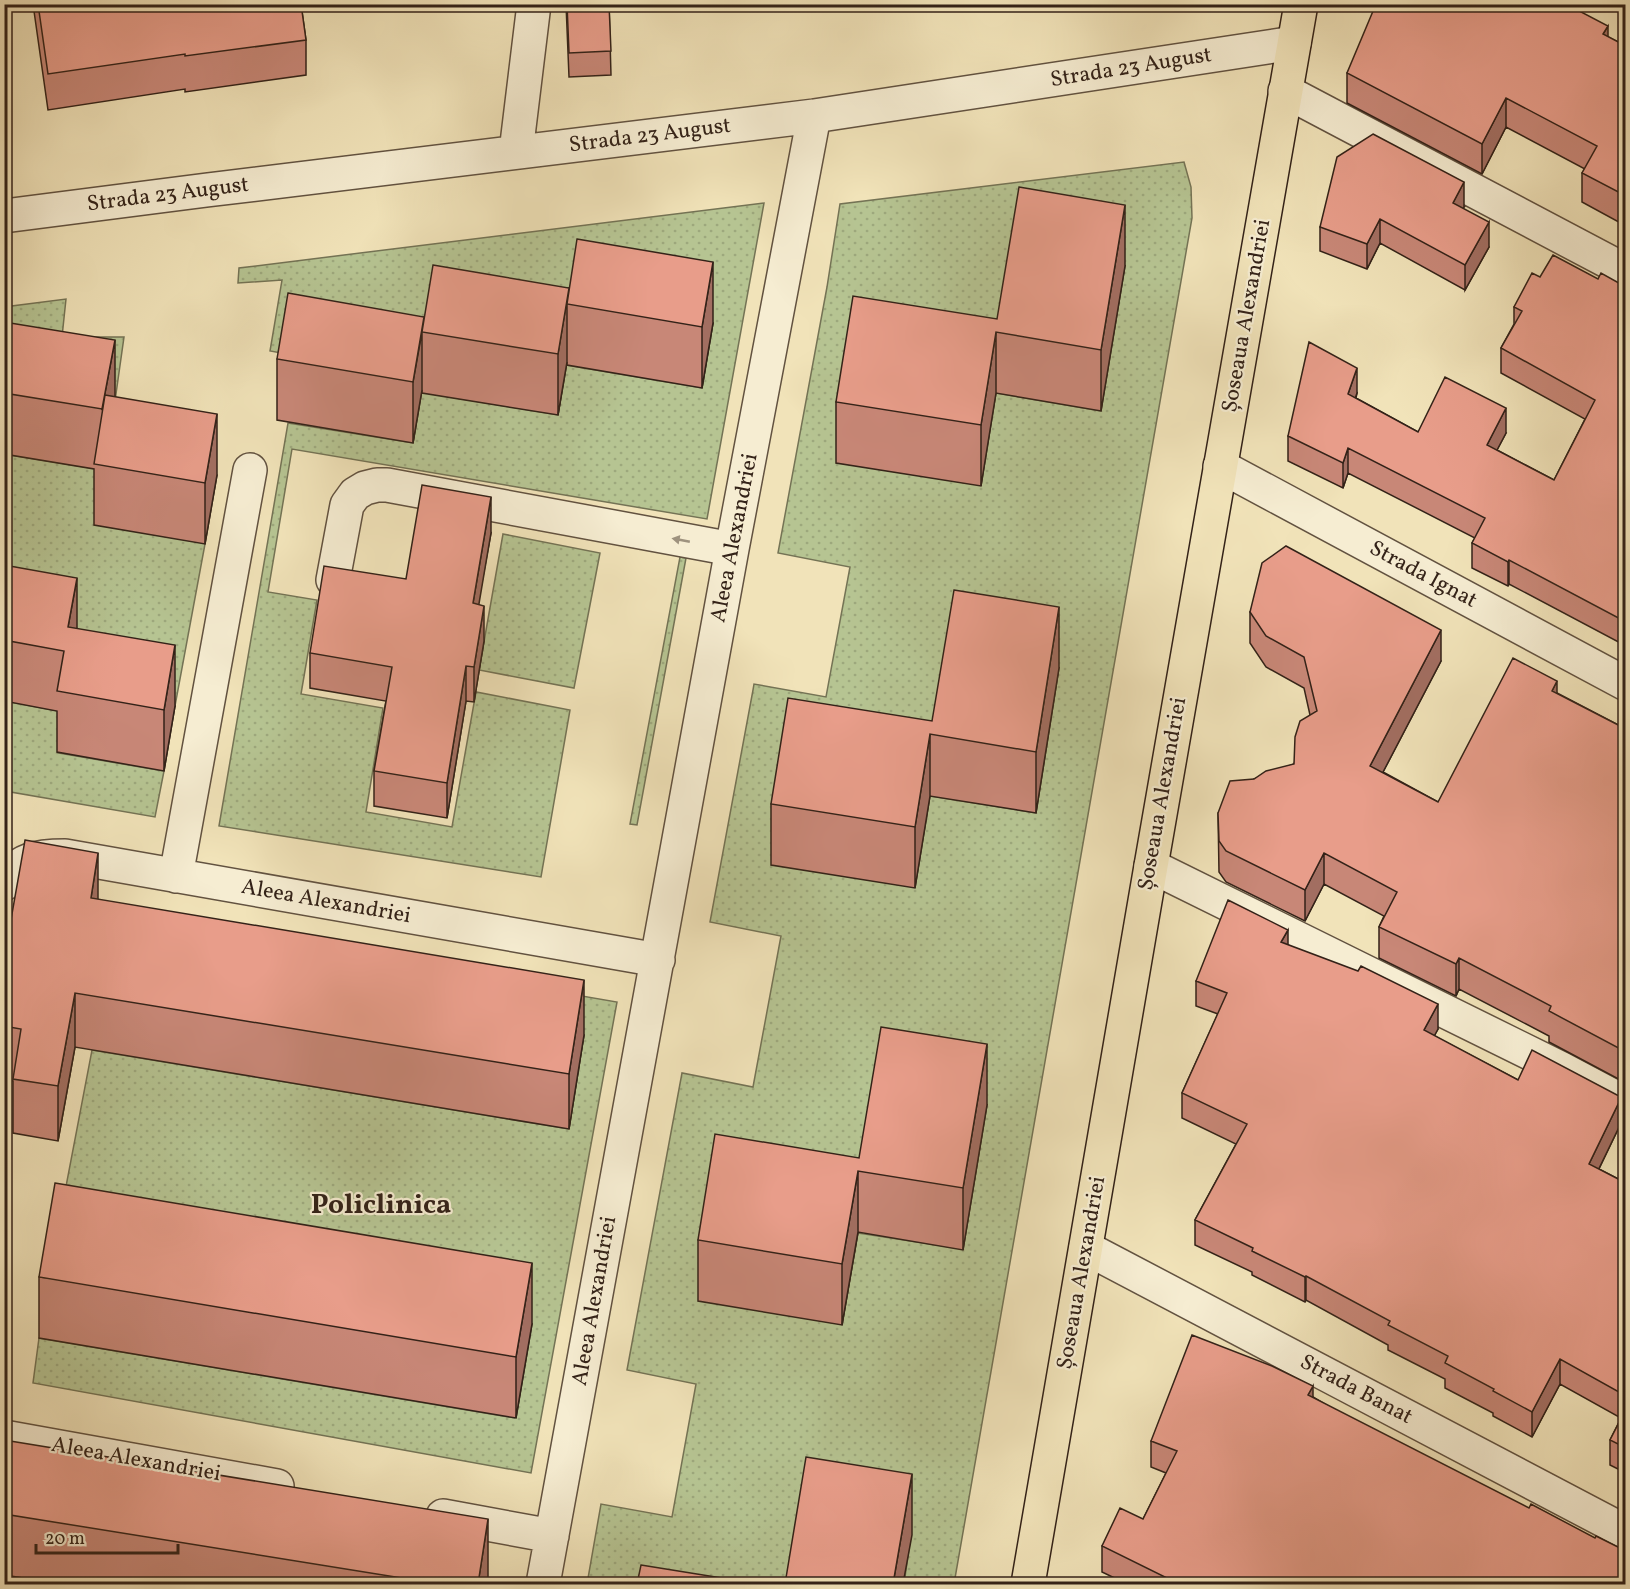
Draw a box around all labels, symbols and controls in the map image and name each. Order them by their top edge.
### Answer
street label: Strada 23 August [1048,40,1214,96]
street label: Strada 23 August [567,111,733,161]
street label: Strada 23 August [85,170,251,220]
street label: Șoseaua Alexandriei [1215,217,1279,415]
street label: Aleea Alexandriei [703,451,767,625]
street label: Strada Ignat [1363,534,1483,617]
one-way arrow [671,535,690,544]
street label: Șoseaua Alexandriei [1131,695,1195,893]
street label: Aleea Alexandriei [239,872,413,932]
street label: Șoseaua Alexandriei [1050,1174,1114,1372]
district label: Policlinica [311,1186,451,1225]
street label: Aleea Alexandriei [565,1214,625,1388]
street label: Strada Banat [1294,1347,1418,1433]
street label: Aleea Alexandriei [49,1430,223,1490]
scale bar [36,1517,178,1555]
text: 20 m [45,1527,85,1552]

